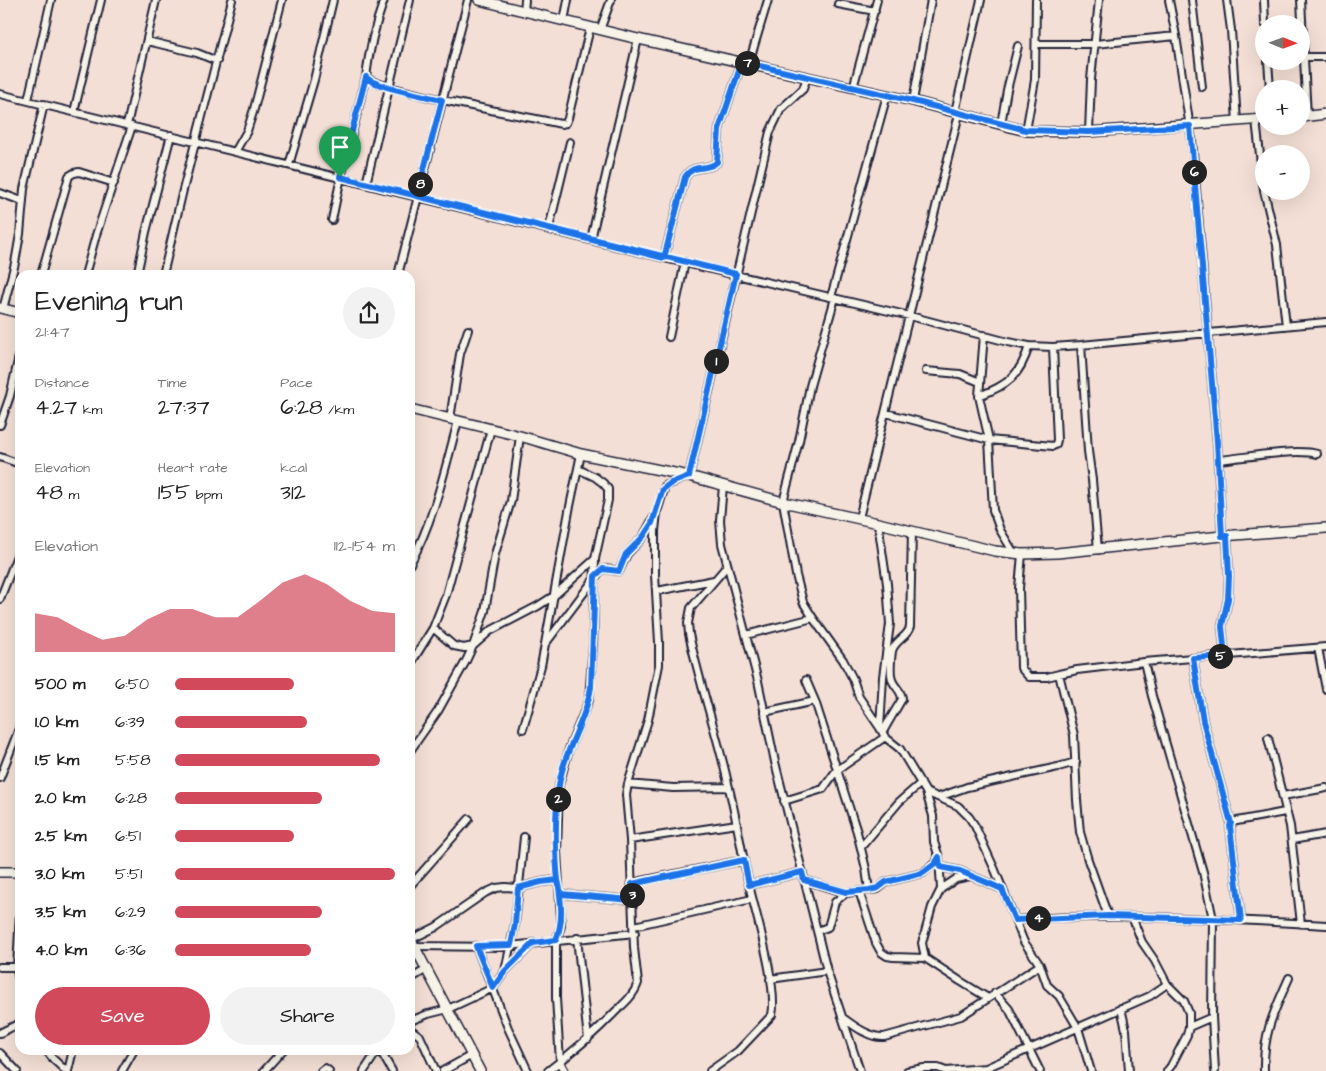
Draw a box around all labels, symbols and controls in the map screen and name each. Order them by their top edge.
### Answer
north arrow [1255,15,1310,70]
map controls [1255,15,1310,200]
pin: 7 [734,50,760,76]
text: 7 [743,53,752,73]
button: + [1255,80,1310,135]
pin [319,126,361,177]
icon: arrive [326,133,354,161]
button: − [1255,145,1310,200]
pin: 6 [1182,160,1206,184]
text: 6 [1190,162,1199,182]
pin: 8 [408,172,432,196]
text: 8 [416,174,425,194]
text: Evening run [35,282,183,321]
button: share [343,287,395,339]
text: 21:47 [35,321,70,343]
pin: 1 [704,348,728,374]
text: 1 [716,351,717,371]
text: Distance [35,373,89,393]
text: Time [158,373,187,393]
text: Pace [280,373,313,393]
text: 4.27 [35,393,77,422]
text: 27:37 [158,393,210,422]
text: 6:28 [280,393,323,422]
text: km [77,400,102,420]
text: /km [323,400,354,420]
text: Elevation [35,458,90,478]
text: Heart rate [158,458,228,478]
text: kcal [280,458,307,478]
text: 48 [35,478,63,507]
text: 155 [158,478,190,507]
text: 312 [280,478,306,507]
text: m [63,485,79,505]
text: bpm [190,485,222,505]
text: Elevation [35,535,98,557]
text: 112–154 m [334,535,395,557]
pin: 5 [1208,644,1232,668]
text: 5 [1216,646,1225,666]
text: 500 m [35,673,85,695]
text: 6:50 [115,673,149,695]
text: 1.0 km [35,711,78,733]
text: 6:39 [115,711,145,733]
text: 1.5 km [35,749,79,771]
text: 5:58 [115,749,151,771]
pin: 2 [546,786,570,812]
text: 2.0 km [35,787,85,809]
text: 6:28 [115,787,147,809]
text: 2 [554,789,563,809]
text: 2.5 km [35,825,86,847]
text: 6:51 [115,825,141,847]
text: 3.0 km [35,863,84,885]
text: 5:51 [115,863,142,885]
pin: 3 [620,882,644,908]
text: 3 [629,885,636,905]
text: 3.5 km [35,901,85,923]
text: 6:29 [115,901,146,923]
pin: 4 [1026,906,1050,930]
text: 4 [1034,908,1043,928]
text: 4.0 km [35,939,87,961]
text: 6:36 [115,939,146,961]
button: Save [35,987,210,1045]
button: Share [220,987,395,1045]

